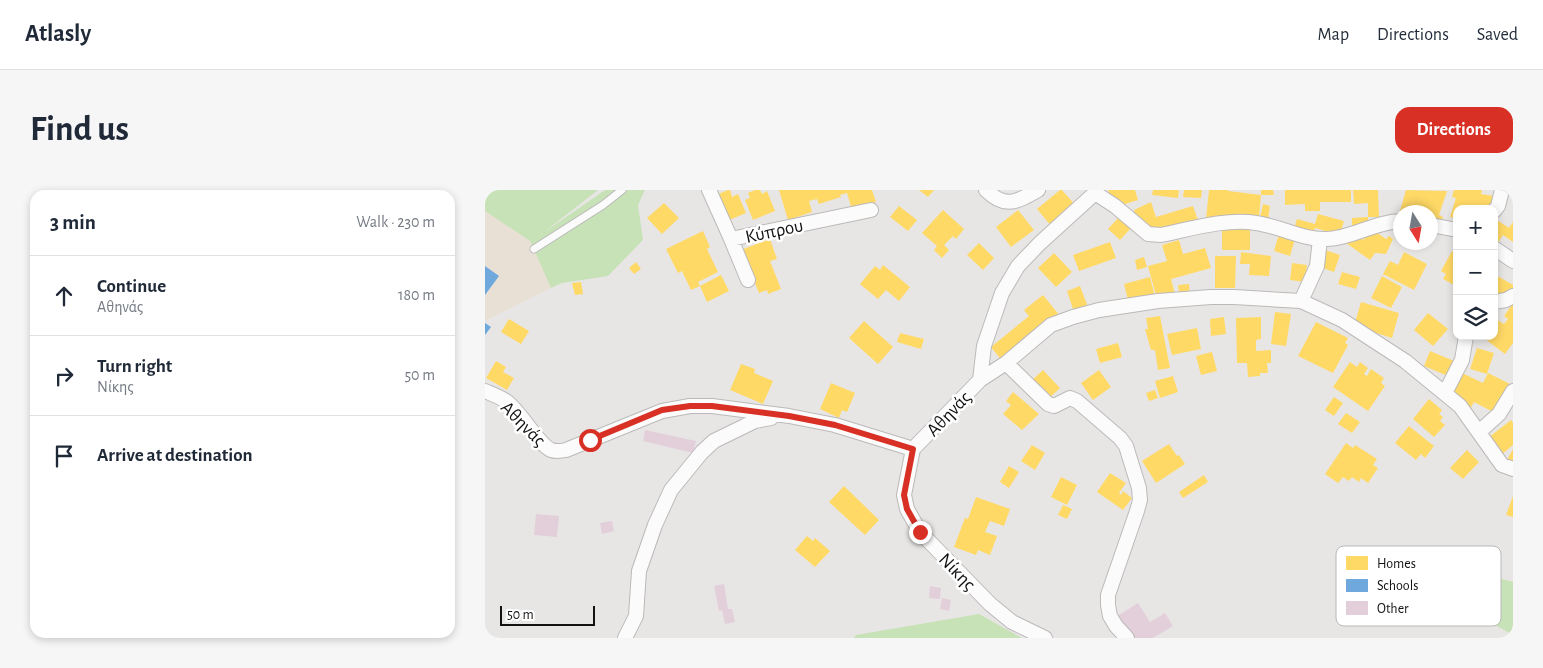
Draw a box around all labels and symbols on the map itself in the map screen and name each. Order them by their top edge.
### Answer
north arrow [1393,205,1438,250]
street label: Κύπρου [744,216,805,247]
street label: Αθηνάς [923,388,975,440]
street label: Αθηνάς [497,398,549,450]
route start [579,429,602,452]
route end [909,521,932,544]
legend [1336,546,1501,626]
street label: Νίκης [935,550,979,594]
text: Homes [1377,557,1416,571]
text: Schools [1377,579,1418,593]
text: Other [1377,602,1409,616]
scale bar [500,603,595,626]

